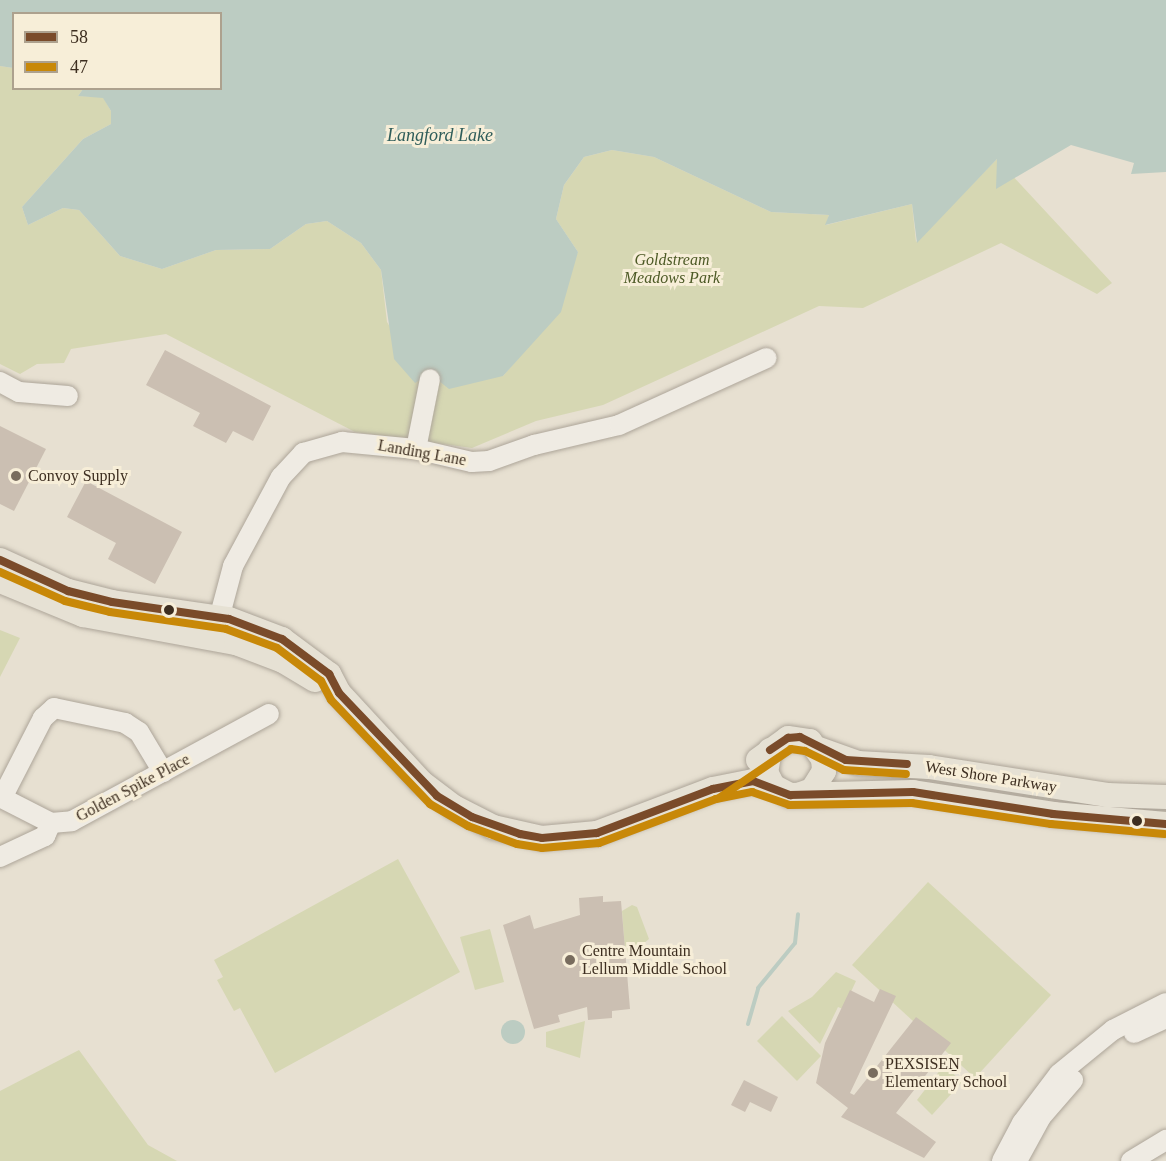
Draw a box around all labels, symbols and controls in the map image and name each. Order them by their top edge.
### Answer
legend [12,12,222,90]
text: 58 [70,27,88,47]
text: 47 [70,57,88,77]
water label: Langford Lake [387,124,493,146]
park label: Goldstream Meadows Park [624,250,720,288]
street label: Landing Lane [376,436,468,470]
place label: Convoy Supply [28,466,128,486]
marker: Convoy Supply [9,469,23,483]
unlabelled marker [163,604,175,616]
street label: Golden Spike Place [73,750,193,826]
street label: West Shore Parkway [924,757,1058,797]
unlabelled marker [1131,815,1143,827]
place label: Centre Mountain Lellum Middle School [582,941,727,979]
marker: Centre Mountain Lellum Middle School [563,953,577,967]
place label: PEXSISEṈ Elementary School [885,1054,1007,1092]
marker: PEXSISEṈ Elementary School [866,1066,880,1080]

